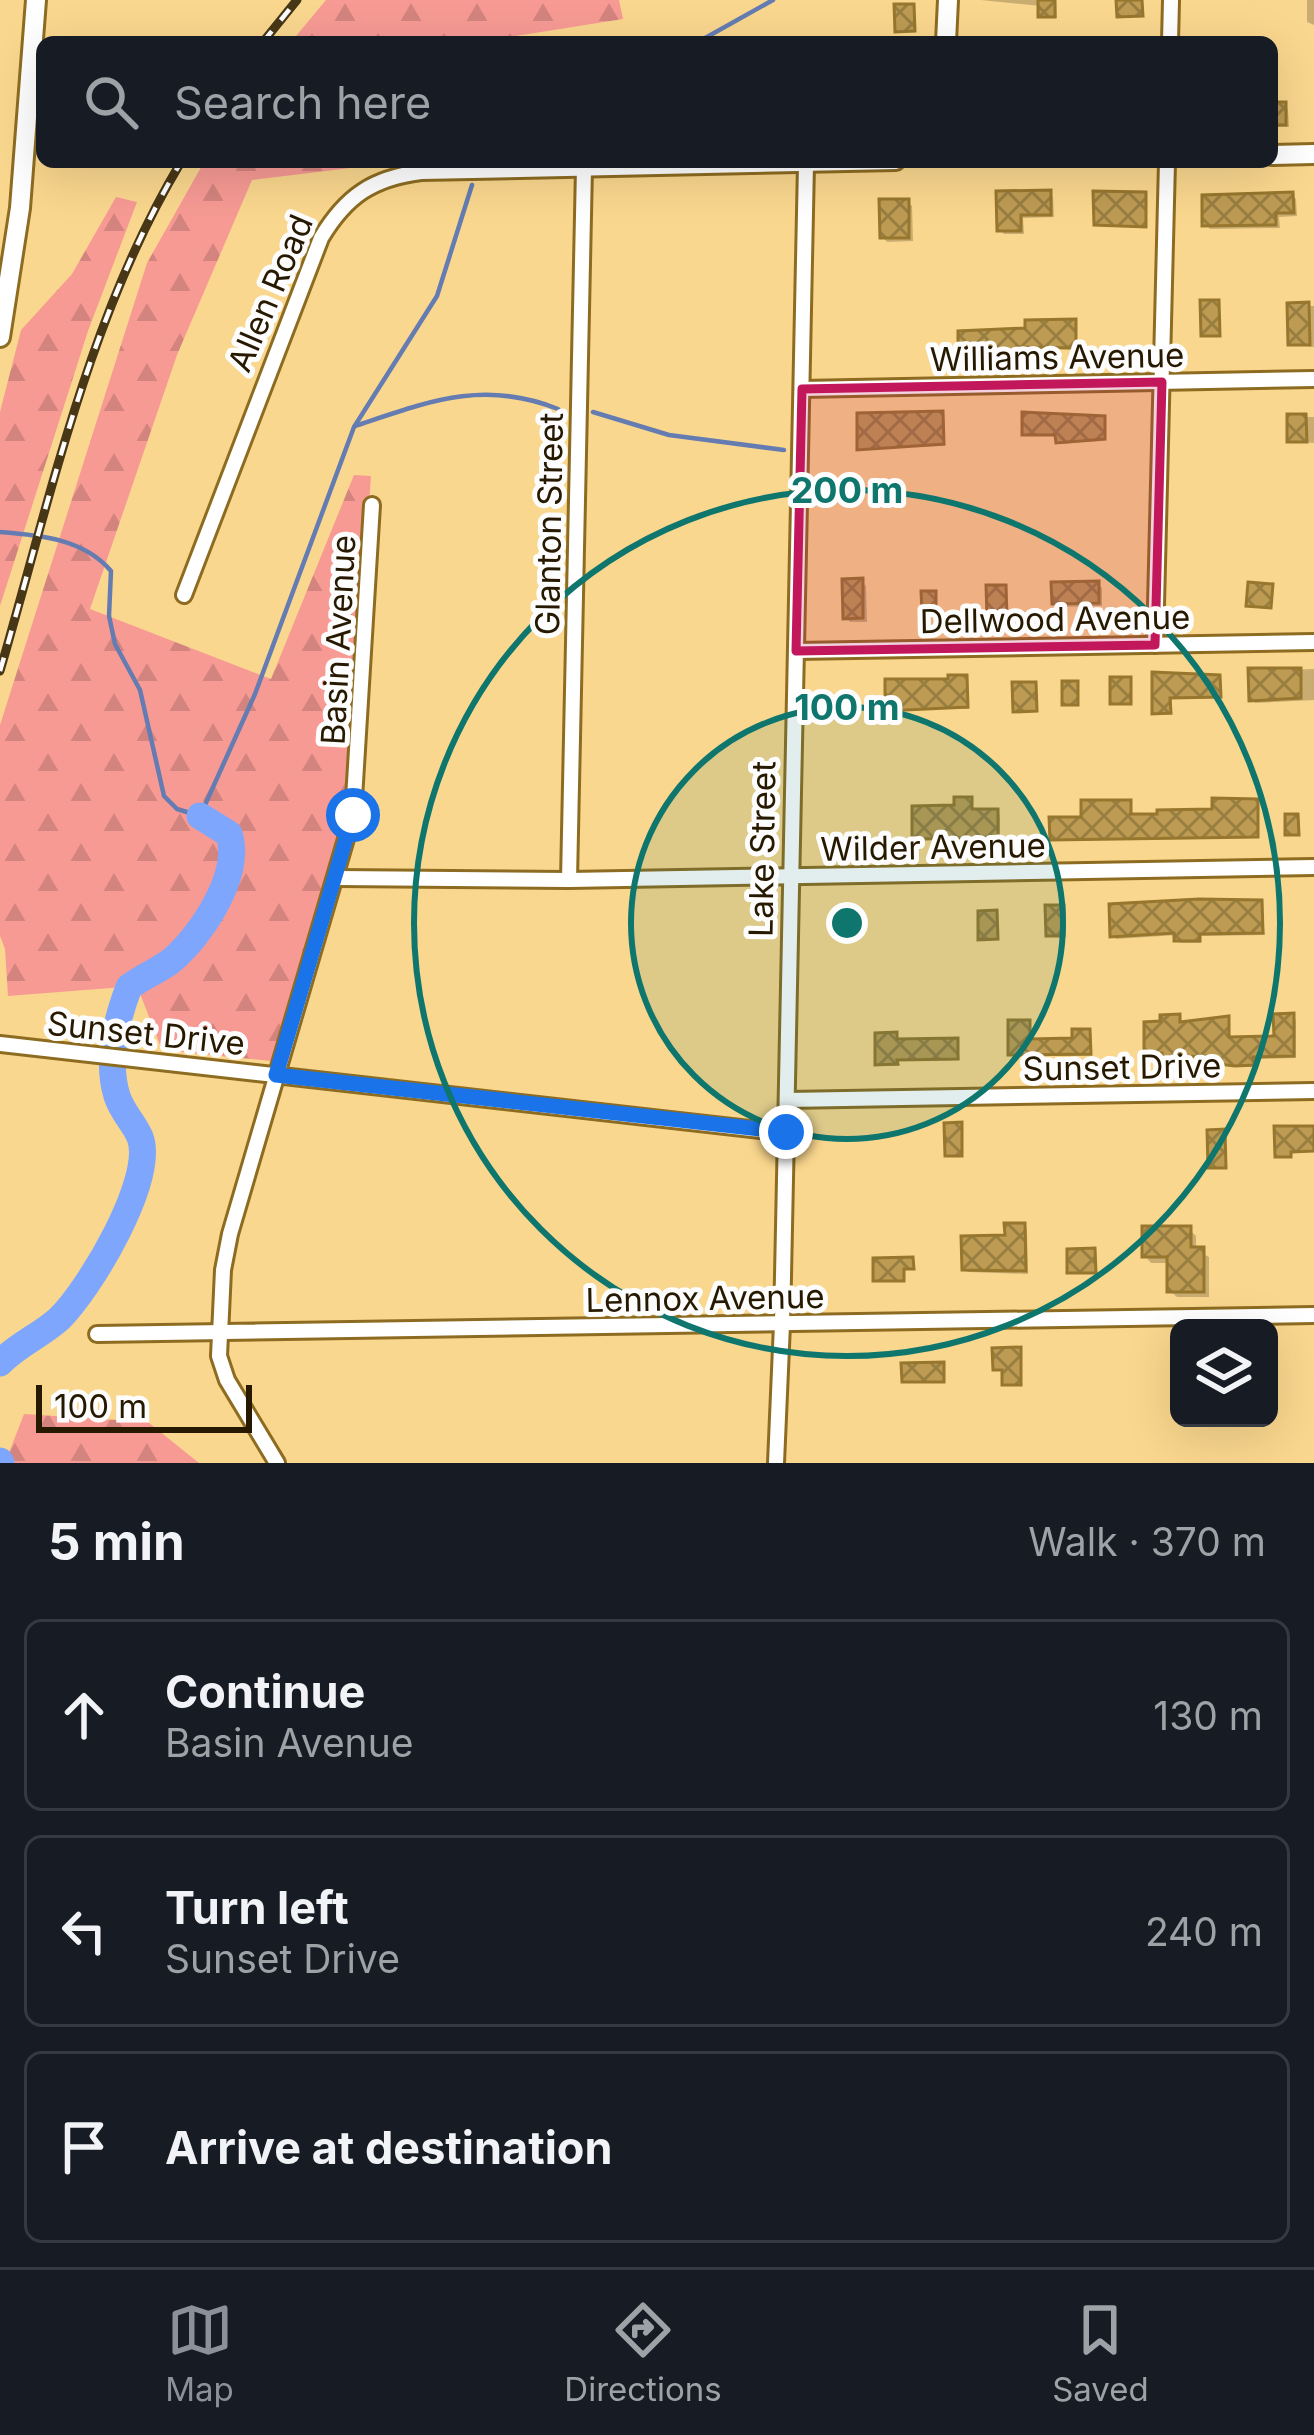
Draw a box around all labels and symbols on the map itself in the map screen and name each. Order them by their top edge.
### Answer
street label: Allen Road [219,209,321,377]
street label: Williams Avenue [929,335,1185,379]
street label: Glanton Street [527,412,571,636]
text: 200 m [791,468,903,512]
street label: Basin Avenue [313,534,363,746]
street label: Dellwood Avenue [919,597,1191,641]
text: 100 m [794,685,900,729]
street label: Lake Street [740,760,784,937]
route start [326,788,380,842]
street label: Wilder Avenue [820,825,1046,869]
centre of rings [826,902,868,944]
street label: Sunset Drive [45,1003,247,1063]
street label: Sunset Drive [1022,1045,1222,1089]
route end [759,1105,813,1159]
street label: Lennox Avenue [585,1276,825,1320]
scale bar [36,1379,252,1432]

